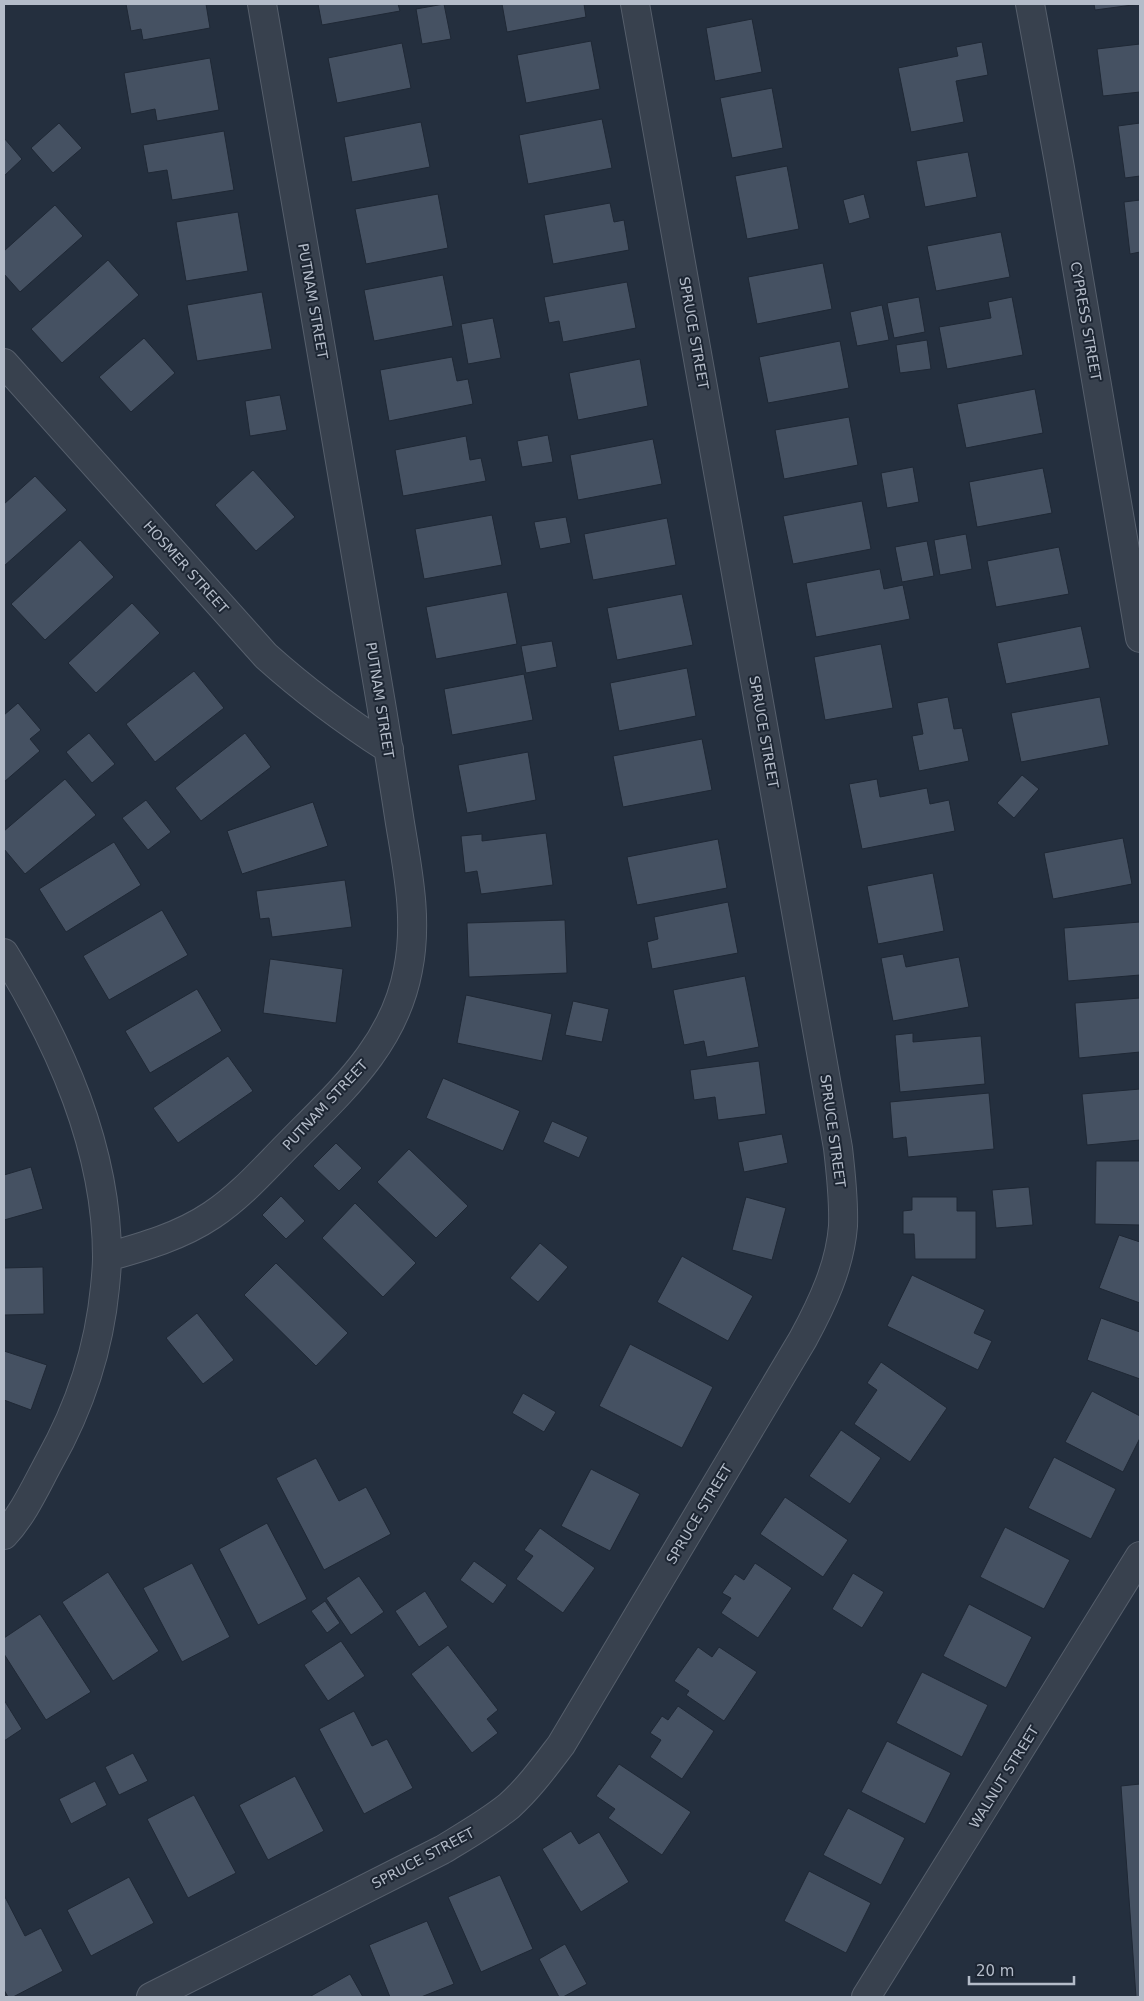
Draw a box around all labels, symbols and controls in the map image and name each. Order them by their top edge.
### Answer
street label: PUTNAM STREET [295,242,331,361]
street label: CYPRESS STREET [1068,260,1104,382]
street label: SPRUCE STREET [676,276,712,391]
street label: HOSMER STREET [140,517,232,617]
street label: PUTNAM STREET [363,641,397,760]
street label: SPRUCE STREET [746,675,782,790]
street label: PUTNAM STREET [279,1056,371,1153]
street label: SPRUCE STREET [817,1074,849,1189]
street label: SPRUCE STREET [663,1461,735,1567]
street label: WALNUT STREET [966,1723,1042,1831]
street label: SPRUCE STREET [369,1824,477,1892]
scale bar [969,1954,1074,1986]
text: 20 m [976,1962,1014,1980]

